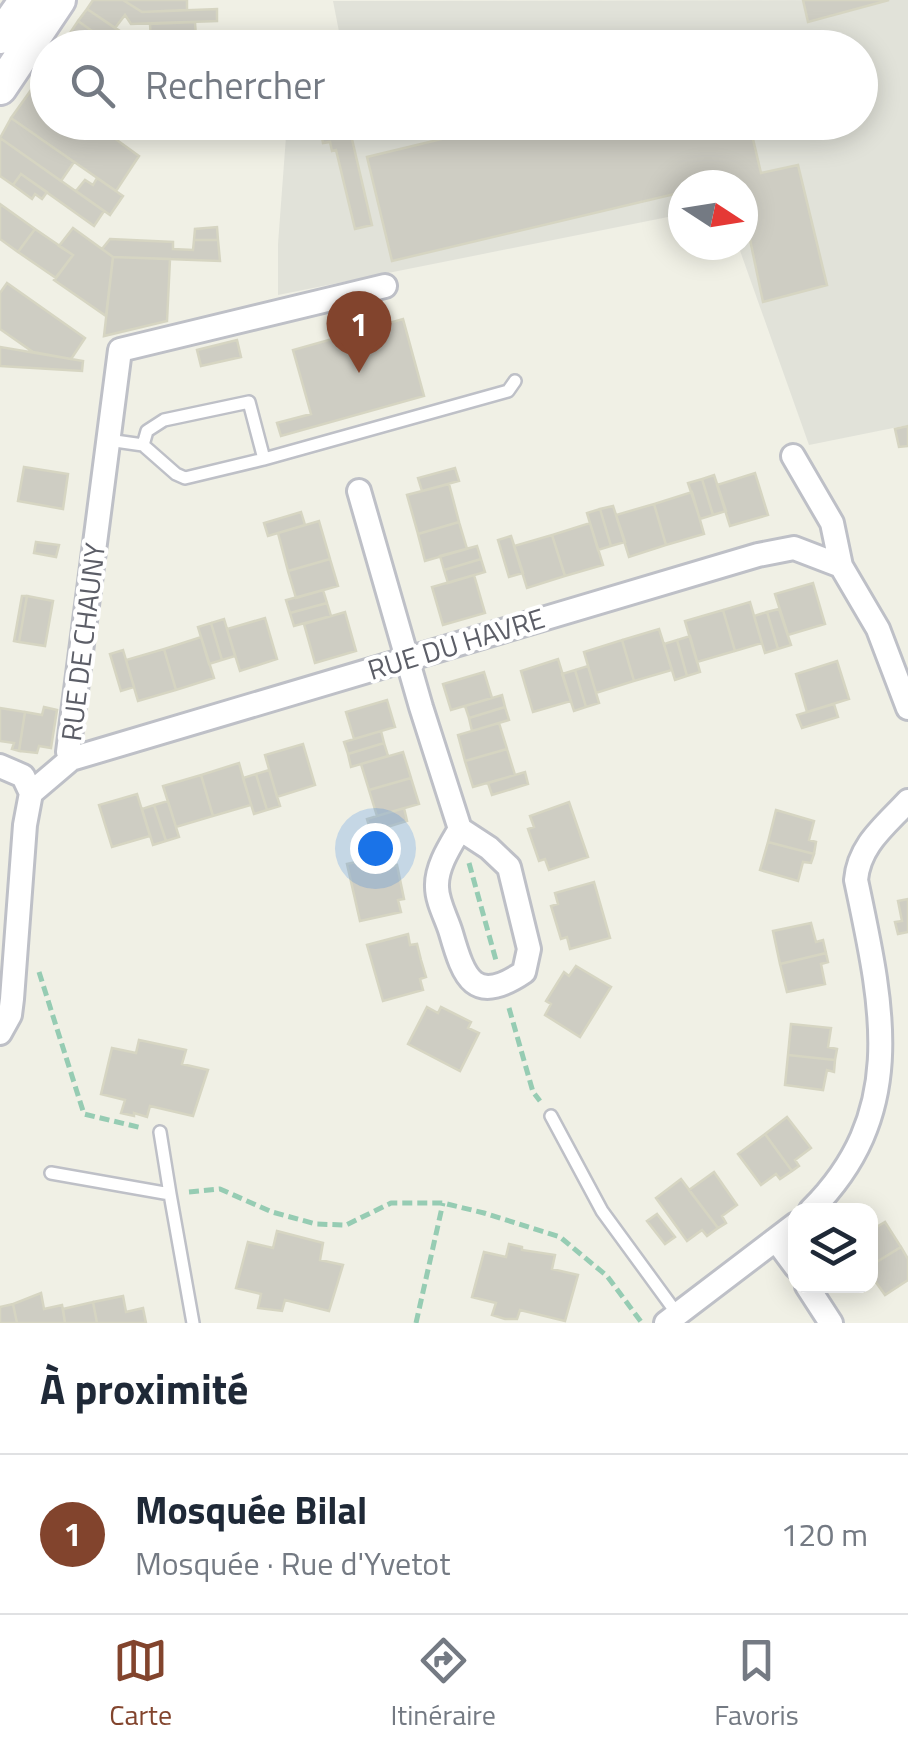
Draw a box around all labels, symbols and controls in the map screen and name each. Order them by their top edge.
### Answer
search box [30,30,878,140]
text: Rechercher [145,56,326,114]
icon: search [65,58,120,113]
north arrow [668,170,758,260]
pin: 1 [326,290,392,373]
street label: RUE DE CHAUNY [49,540,116,743]
street label: RUE DU HAVRE [362,596,550,691]
your location [350,823,401,874]
map controls [788,1203,878,1293]
button: layers [788,1203,878,1293]
text: À proximité [40,1356,248,1420]
text: Mosquée Bilal [135,1481,367,1539]
text: 1 [64,1510,81,1558]
text: 120 m [780,1510,868,1558]
text: Mosquée · Rue d'Yvetot [135,1539,450,1587]
tab: Carte [109,1633,172,1736]
tab: Itinéraire [390,1633,496,1736]
tab: Favoris [714,1633,799,1736]

